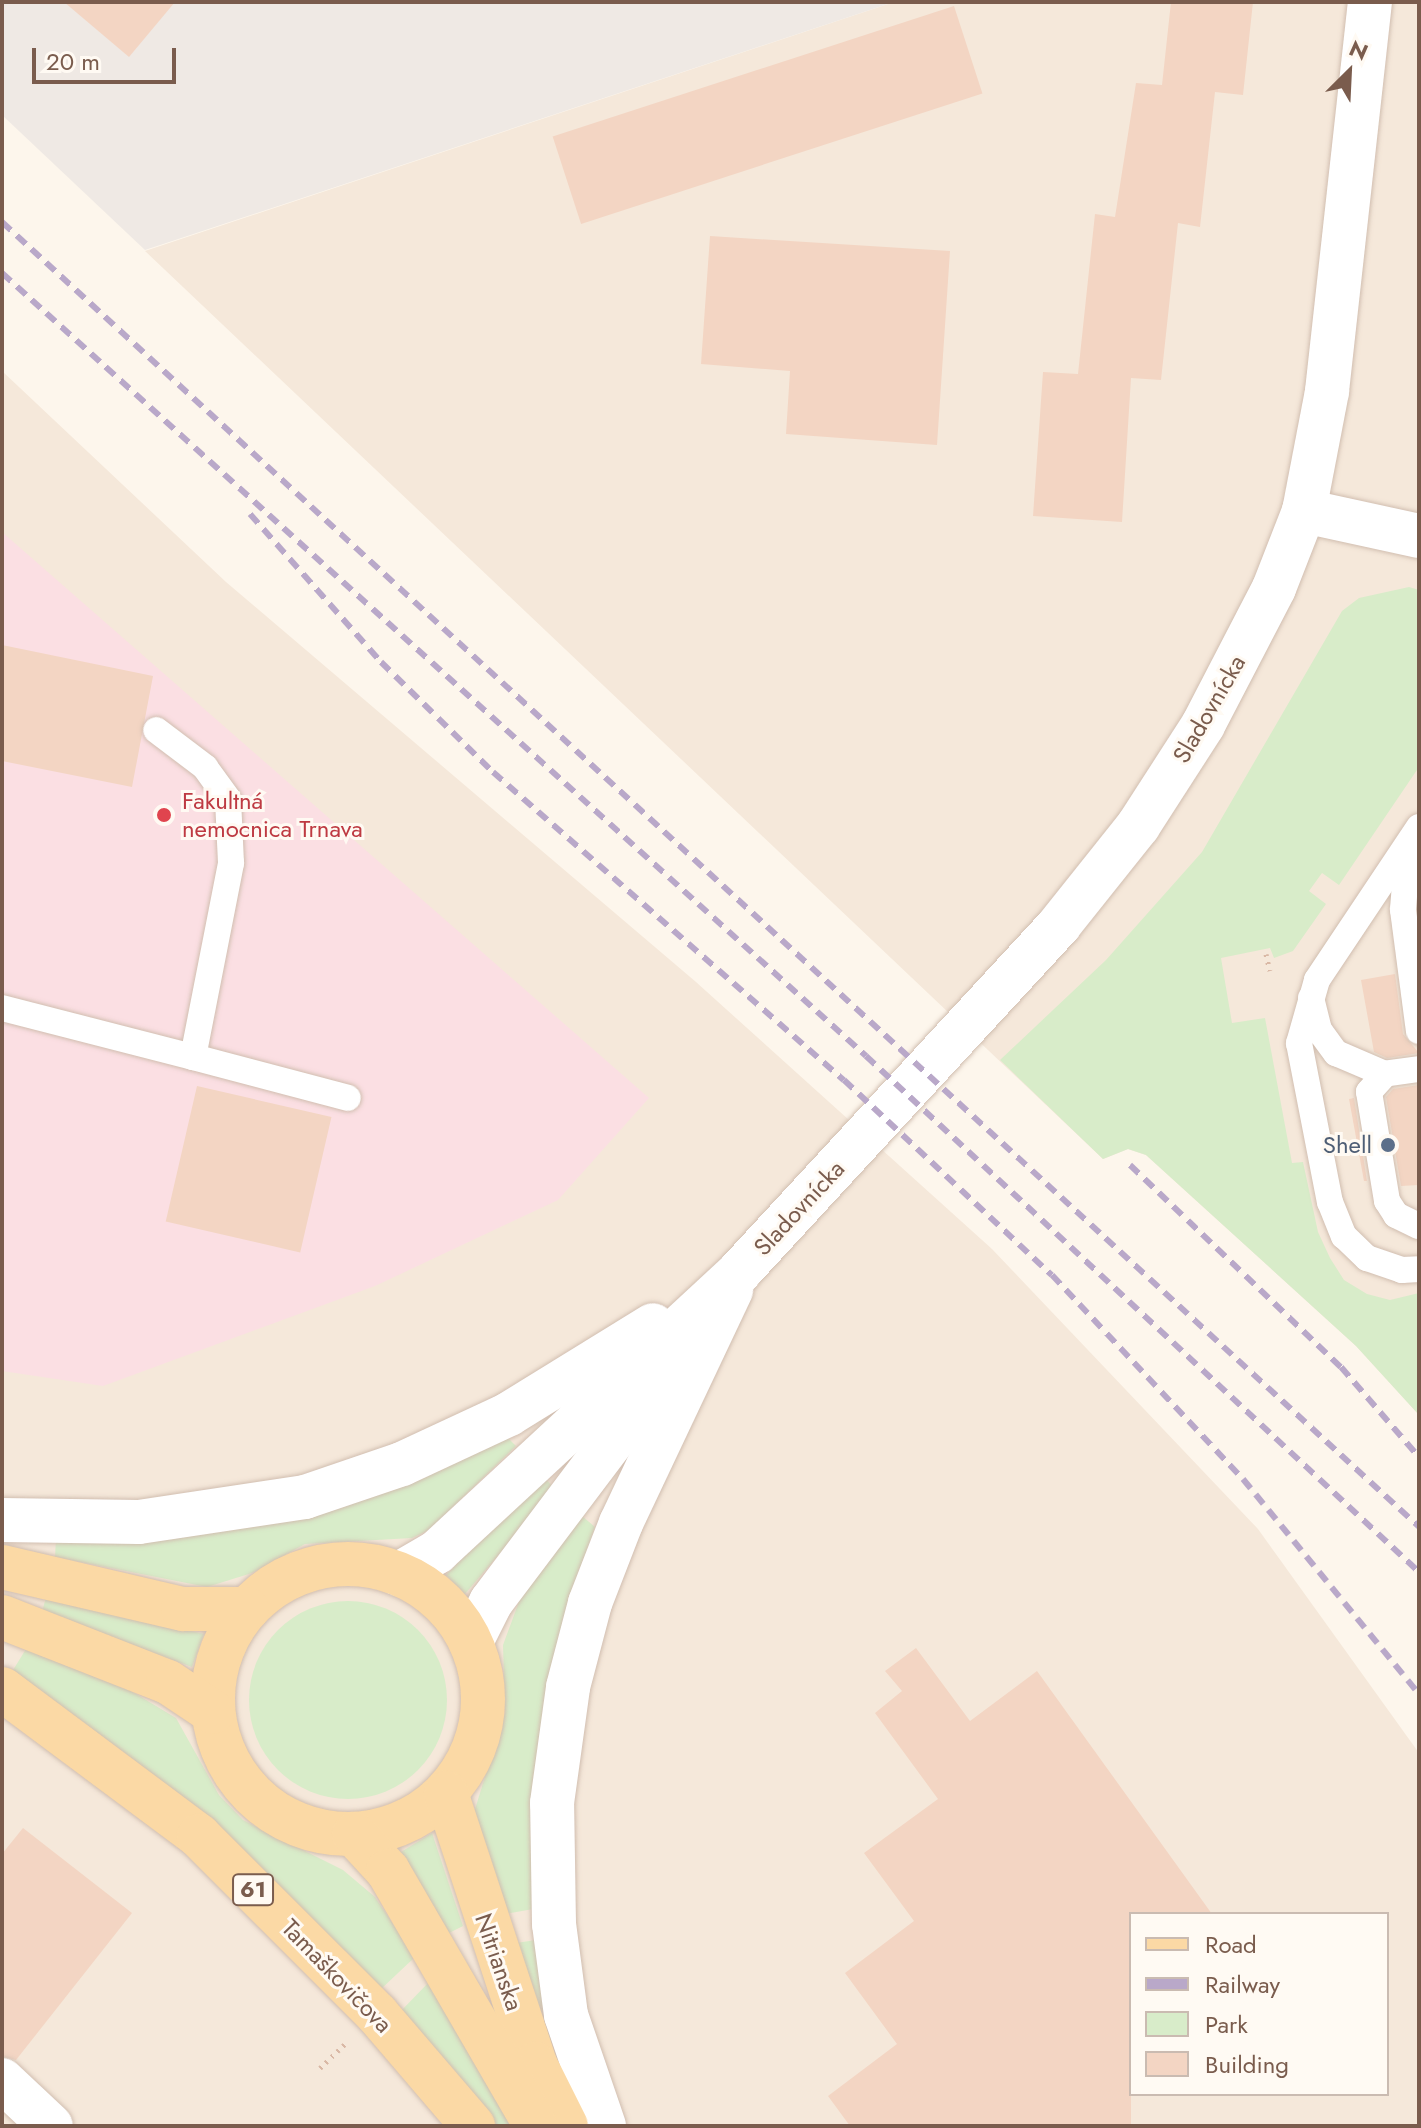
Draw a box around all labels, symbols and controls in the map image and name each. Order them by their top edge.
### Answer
scale bar [36,32,180,82]
north arrow [1309,32,1389,112]
text: N [1344,32,1373,68]
text: 20 m [46,44,100,79]
street label: Sladovnícka [1167,650,1251,768]
place label: Fakultná nemocnica Trnava [182,787,363,843]
marker: Fakultná nemocnica Trnava [153,804,175,826]
place label: Shell [1323,1131,1372,1159]
marker: Shell [1379,1136,1397,1154]
street label: Sladovnícka [748,1154,850,1262]
road number: 61 [231,1872,275,1908]
street label: Nitrianska [469,1910,529,2014]
legend [1129,1912,1389,2096]
street label: Tamaškovičova [276,1913,398,2039]
text: Road [1205,1927,1257,1962]
text: Railway [1205,1967,1280,2002]
text: Park [1205,2007,1248,2042]
text: Building [1205,2047,1289,2082]

